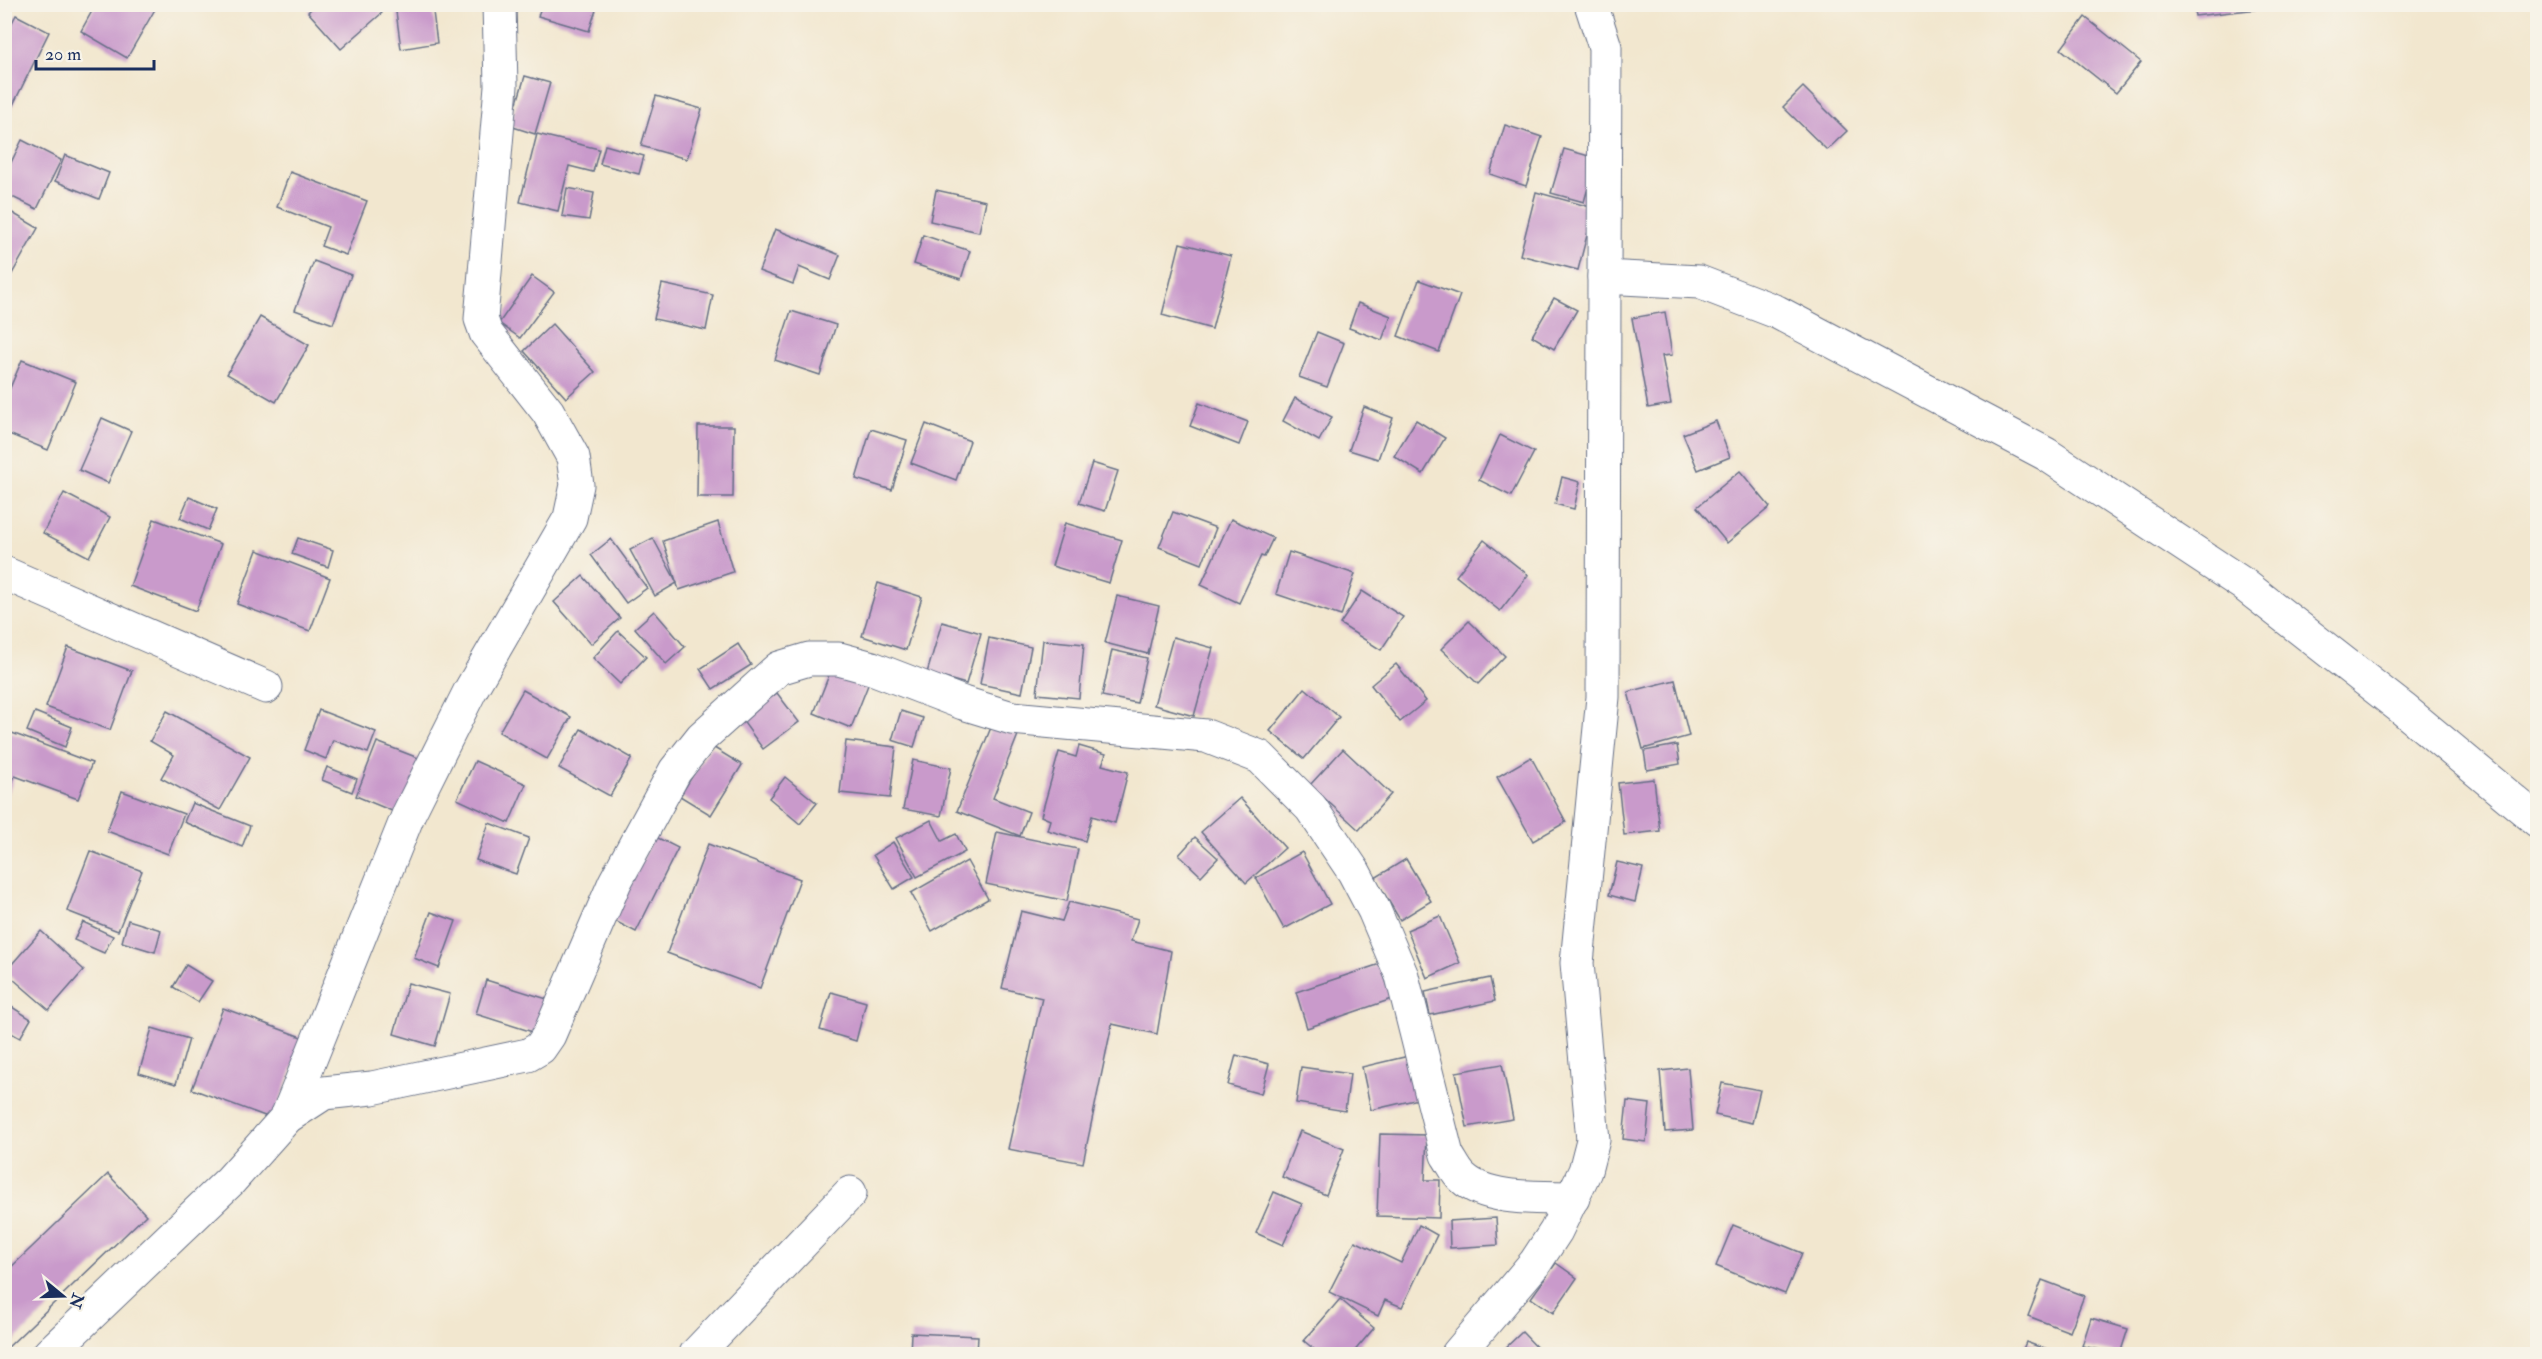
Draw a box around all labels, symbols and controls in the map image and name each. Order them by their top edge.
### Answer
scale bar [36,33,154,71]
text: 20 m [45,43,81,66]
north arrow [33,1266,93,1326]
text: N [64,1290,88,1311]

